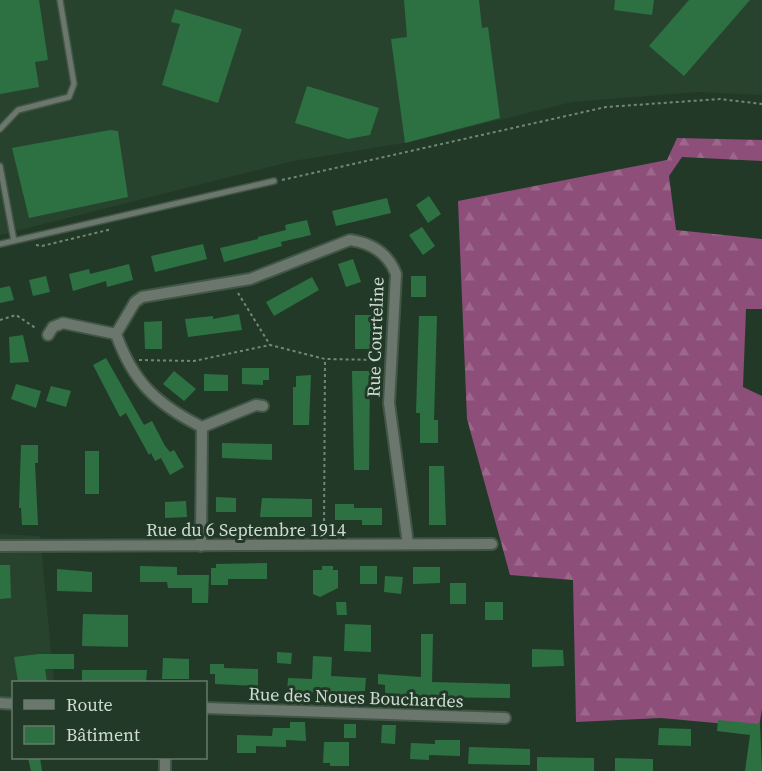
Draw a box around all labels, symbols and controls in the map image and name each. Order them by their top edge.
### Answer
street label: Rue Courteline [360,276,390,398]
street label: Rue du 6 Septembre 1914 [146,517,346,542]
legend [12,681,207,759]
street label: Rue des Noues Bouchardes [248,681,464,713]
text: Route [66,692,113,717]
text: Bâtiment [66,722,140,747]

